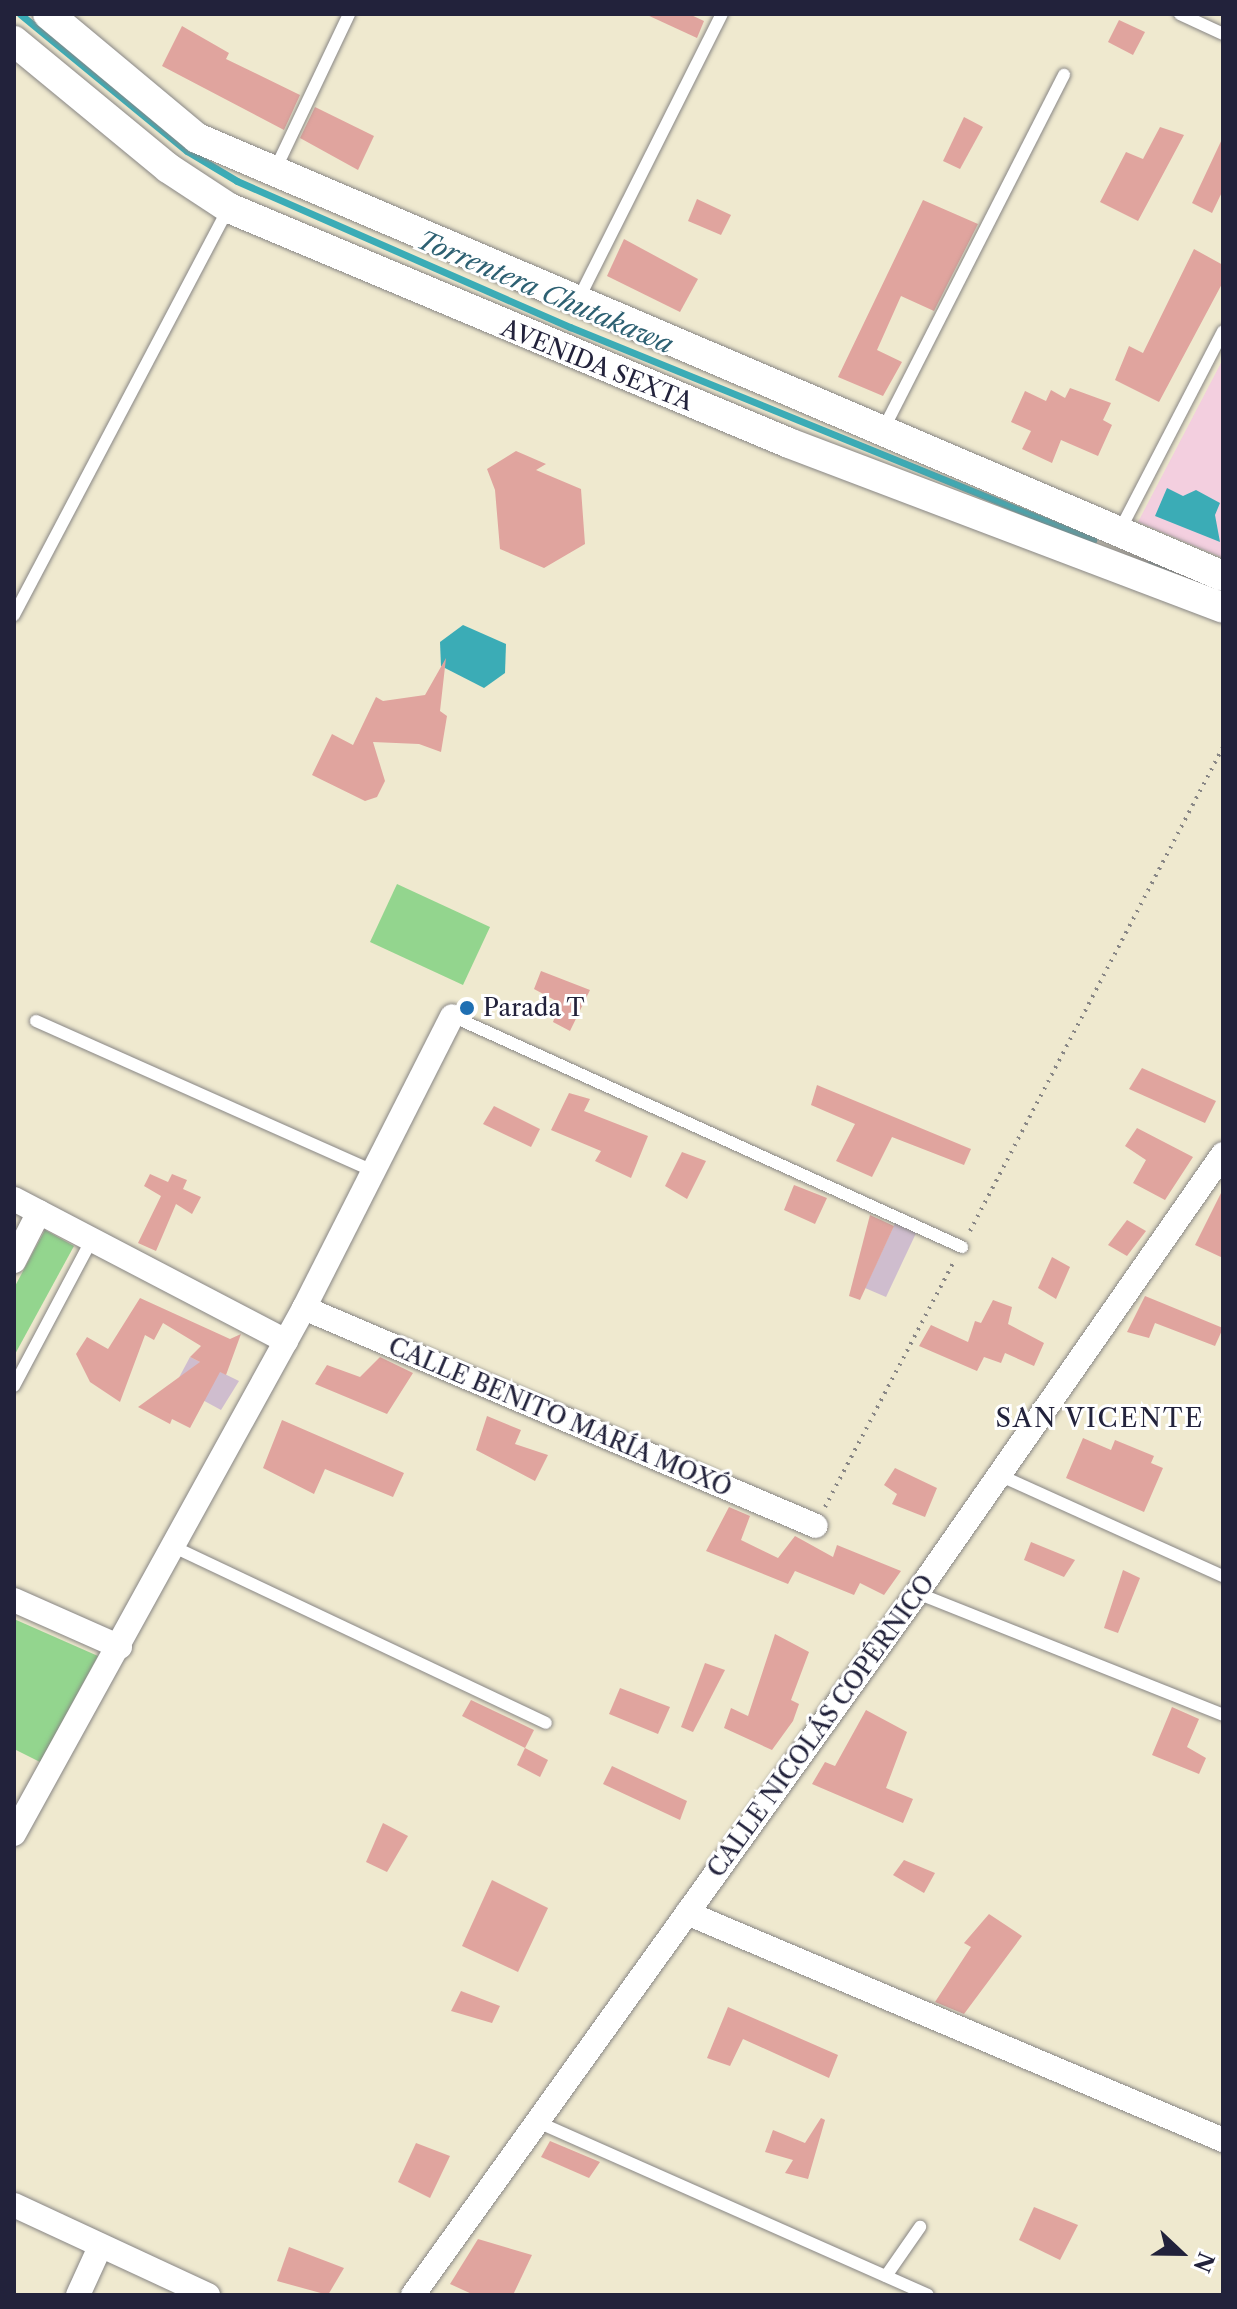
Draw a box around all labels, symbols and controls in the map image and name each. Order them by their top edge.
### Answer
water label: Torrentera Chutakawa [412,225,678,361]
street label: AVENIDA SEXTA [496,313,698,417]
place label: Parada T [483,994,585,1022]
marker: Parada T [458,999,476,1017]
street label: CALLE BENITO MARÍA MOXÓ [384,1331,736,1503]
district label: SAN VICENTE [995,1403,1205,1435]
street label: CALLE NICOLÁS COPÉRNICO [702,1569,940,1883]
north arrow [1141,2213,1221,2293]
text: N [1188,2248,1220,2276]

